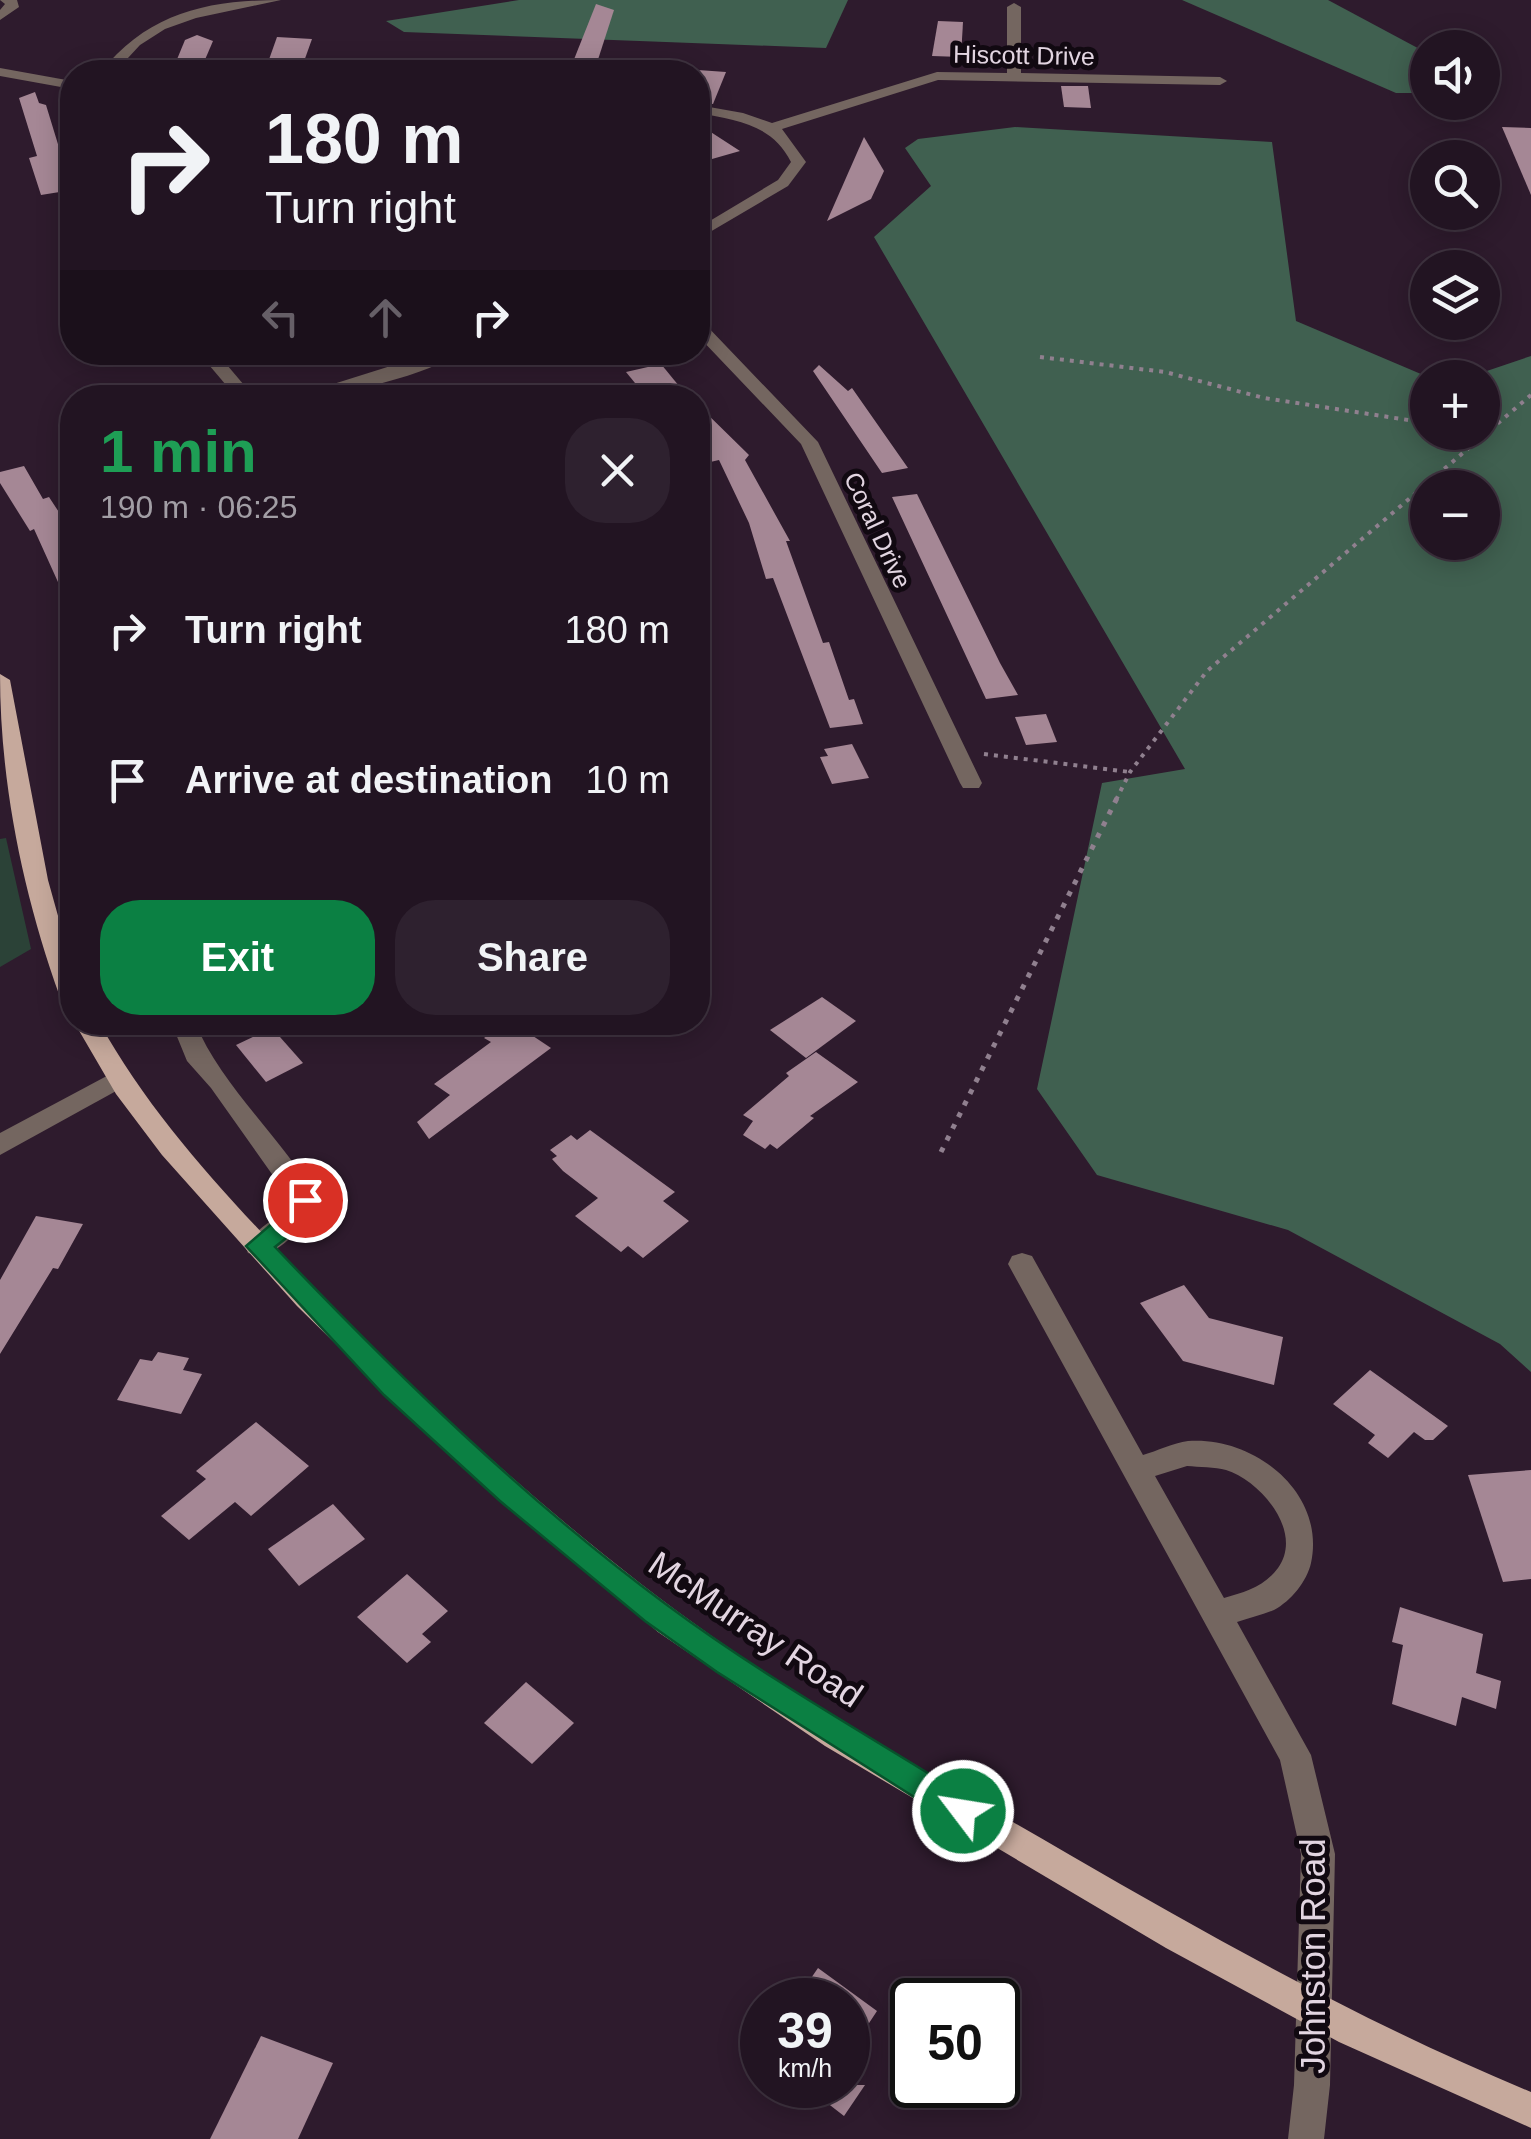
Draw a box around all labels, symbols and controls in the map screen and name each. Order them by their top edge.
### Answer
map controls [1410,30,1500,560]
button: sound [1410,30,1500,120]
street label: Hiscott Drive [953,40,1095,70]
icon: right [100,100,230,230]
text: 180 m [265,100,463,178]
button: search [1410,140,1500,230]
text: Turn right [265,182,456,233]
button: layers [1410,250,1500,340]
icon: left [253,290,308,345]
icon: ahead [358,290,413,345]
icon: right [463,290,518,345]
button: + [1410,360,1500,450]
text: 1 min [100,418,257,485]
button: close [565,418,670,523]
street label: Coral Drive [839,467,917,593]
button: − [1410,470,1500,560]
text: 190 m · 06:25 [100,489,297,525]
icon: right [100,603,155,658]
text: Turn right [185,609,362,651]
text: 180 m [564,609,670,651]
icon: arrive [100,753,155,808]
text: Arrive at destination [185,759,552,801]
text: 10 m [586,759,670,801]
button: Exit [100,900,375,1015]
button: Share [395,900,670,1015]
pin [263,1158,348,1243]
icon: arrive [278,1173,333,1228]
street label: McMurray Road [642,1543,870,1715]
position arrow [911,1759,1015,1863]
street label: Johnston Road [1293,1838,1332,2074]
speed limit sign: 50 [890,1978,1020,2108]
text: 39 [777,2003,833,2059]
text: km/h [778,2054,832,2082]

